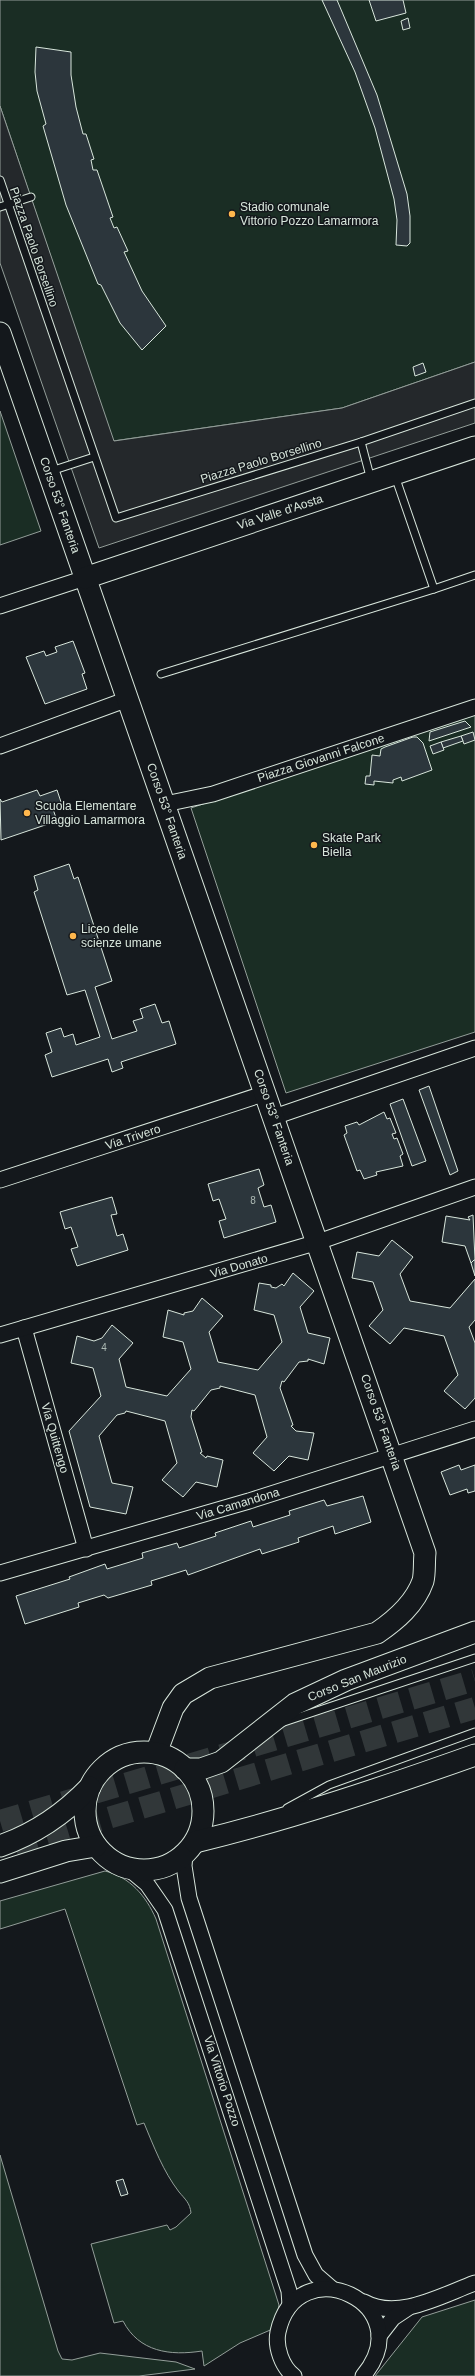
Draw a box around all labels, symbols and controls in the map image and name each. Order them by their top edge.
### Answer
street label: Piazza Paolo Borsellino [7,185,61,309]
place label: Stadio comunale Vittorio Pozzo Lamarmora [240,200,379,228]
marker: Stadio comunale Vittorio Pozzo Lamarmora [227,209,237,219]
street label: Piazza Paolo Borsellino [199,436,324,486]
street label: Corso 53° Fanteria [37,455,83,555]
street label: Via Valle d'Aosta [235,491,325,532]
street label: Piazza Giovanni Falcone [256,731,387,785]
street label: Corso 53° Fanteria [144,761,190,861]
place label: Scuola Elementare Villaggio Lamarmora [35,799,145,827]
marker: Scuola Elementare Villaggio Lamarmora [22,808,32,818]
place label: Skate Park Biella [322,831,382,859]
marker: Skate Park Biella [309,840,319,850]
place label: Liceo delle scienze umane [81,922,162,950]
marker: Liceo delle scienze umane [68,931,78,941]
street label: Corso 53° Fanteria [251,1067,297,1167]
street label: Via Trivero [104,1121,163,1152]
house number: 8 [250,1195,256,1206]
street label: Via Donato [209,1251,270,1281]
house number: 4 [101,1342,107,1353]
street label: Corso 53° Fanteria [358,1372,404,1472]
street label: Via Quittengo [38,1401,72,1475]
street label: Via Camandona [195,1485,281,1523]
street label: Corso San Maurizio [306,1652,409,1704]
street label: Via Vittorio Pozzo [201,2034,243,2128]

